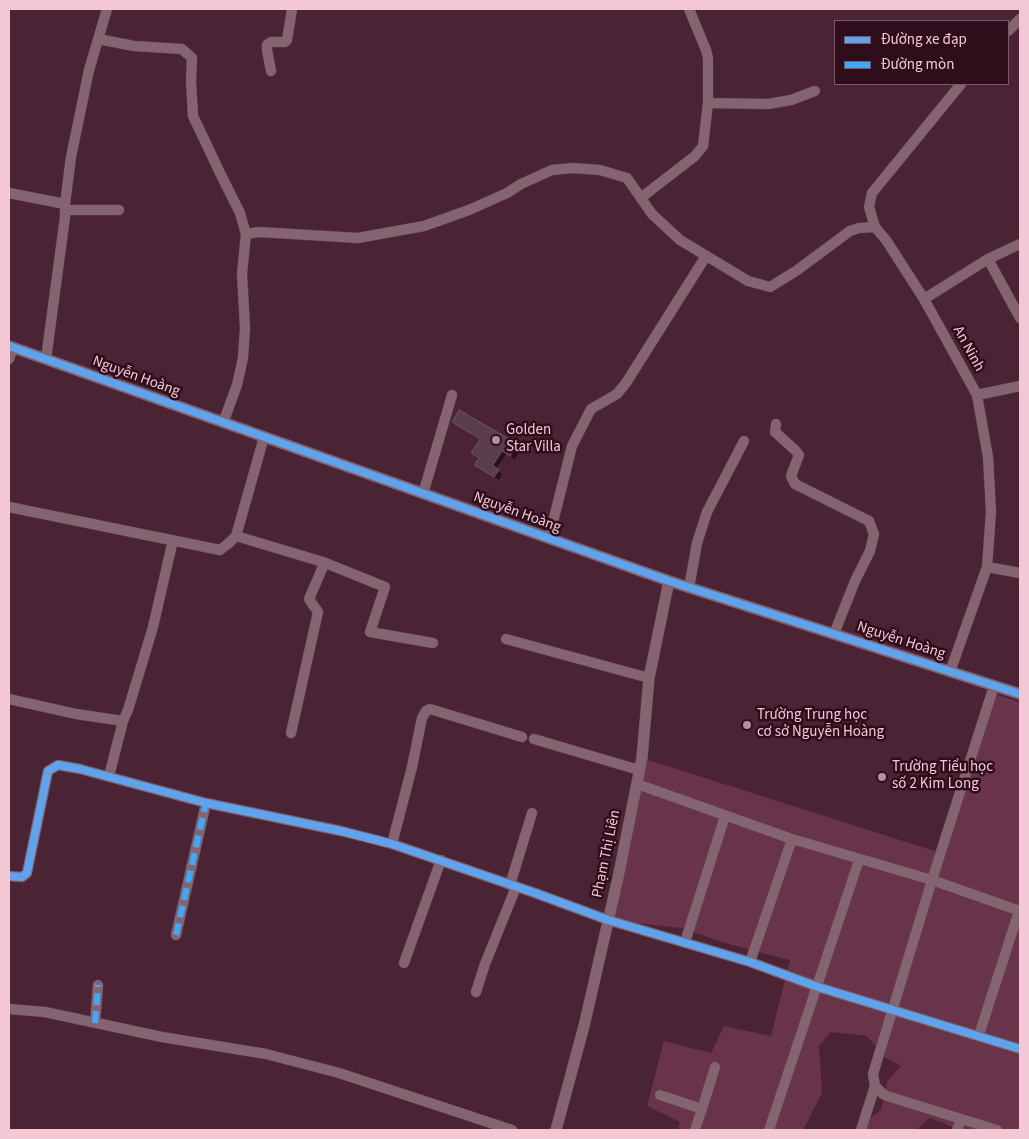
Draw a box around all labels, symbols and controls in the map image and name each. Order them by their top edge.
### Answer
legend [834,20,1009,85]
text: Đường xe đạp [881,29,967,50]
text: Đường mòn [881,54,954,75]
street label: An Ninh [948,323,988,375]
street label: Nguyễn Hoàng [90,353,182,401]
place label: Golden Star Villa [506,422,561,457]
marker: Golden Star Villa [490,434,502,446]
street label: Nguyễn Hoàng [471,489,563,537]
street label: Nguyễn Hoàng [854,618,948,664]
place label: Trường Trung học cơ sở Nguyễn Hoàng [757,707,884,742]
marker: Trường Trung học cơ sở Nguyễn Hoàng [741,719,753,731]
place label: Trường Tiểu học số 2 Kim Long [892,759,993,794]
marker: Trường Tiểu học số 2 Kim Long [876,771,888,783]
street label: Phạm Thị Liên [589,809,625,899]

